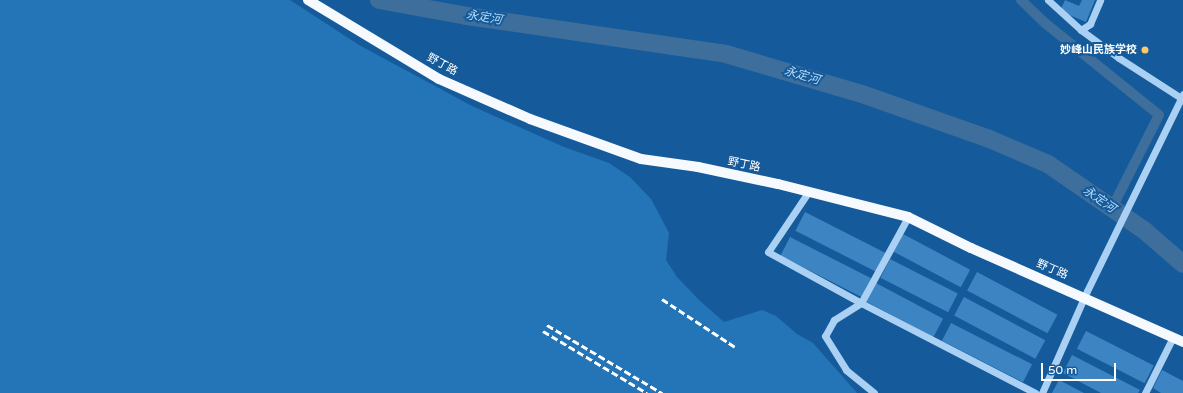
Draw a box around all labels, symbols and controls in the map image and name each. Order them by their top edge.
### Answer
water label: 永定河 [465,8,503,28]
place label: 妙峰山民族学校 [1060,43,1137,57]
marker: 妙峰山民族学校 [1140,45,1150,55]
street label: 野丁路 [424,51,460,79]
water label: 永定河 [783,64,821,88]
street label: 野丁路 [726,155,762,175]
water label: 永定河 [1080,184,1118,216]
street label: 野丁路 [1034,257,1070,283]
scale bar [1043,355,1118,381]
text: 50 m [1048,363,1077,377]

